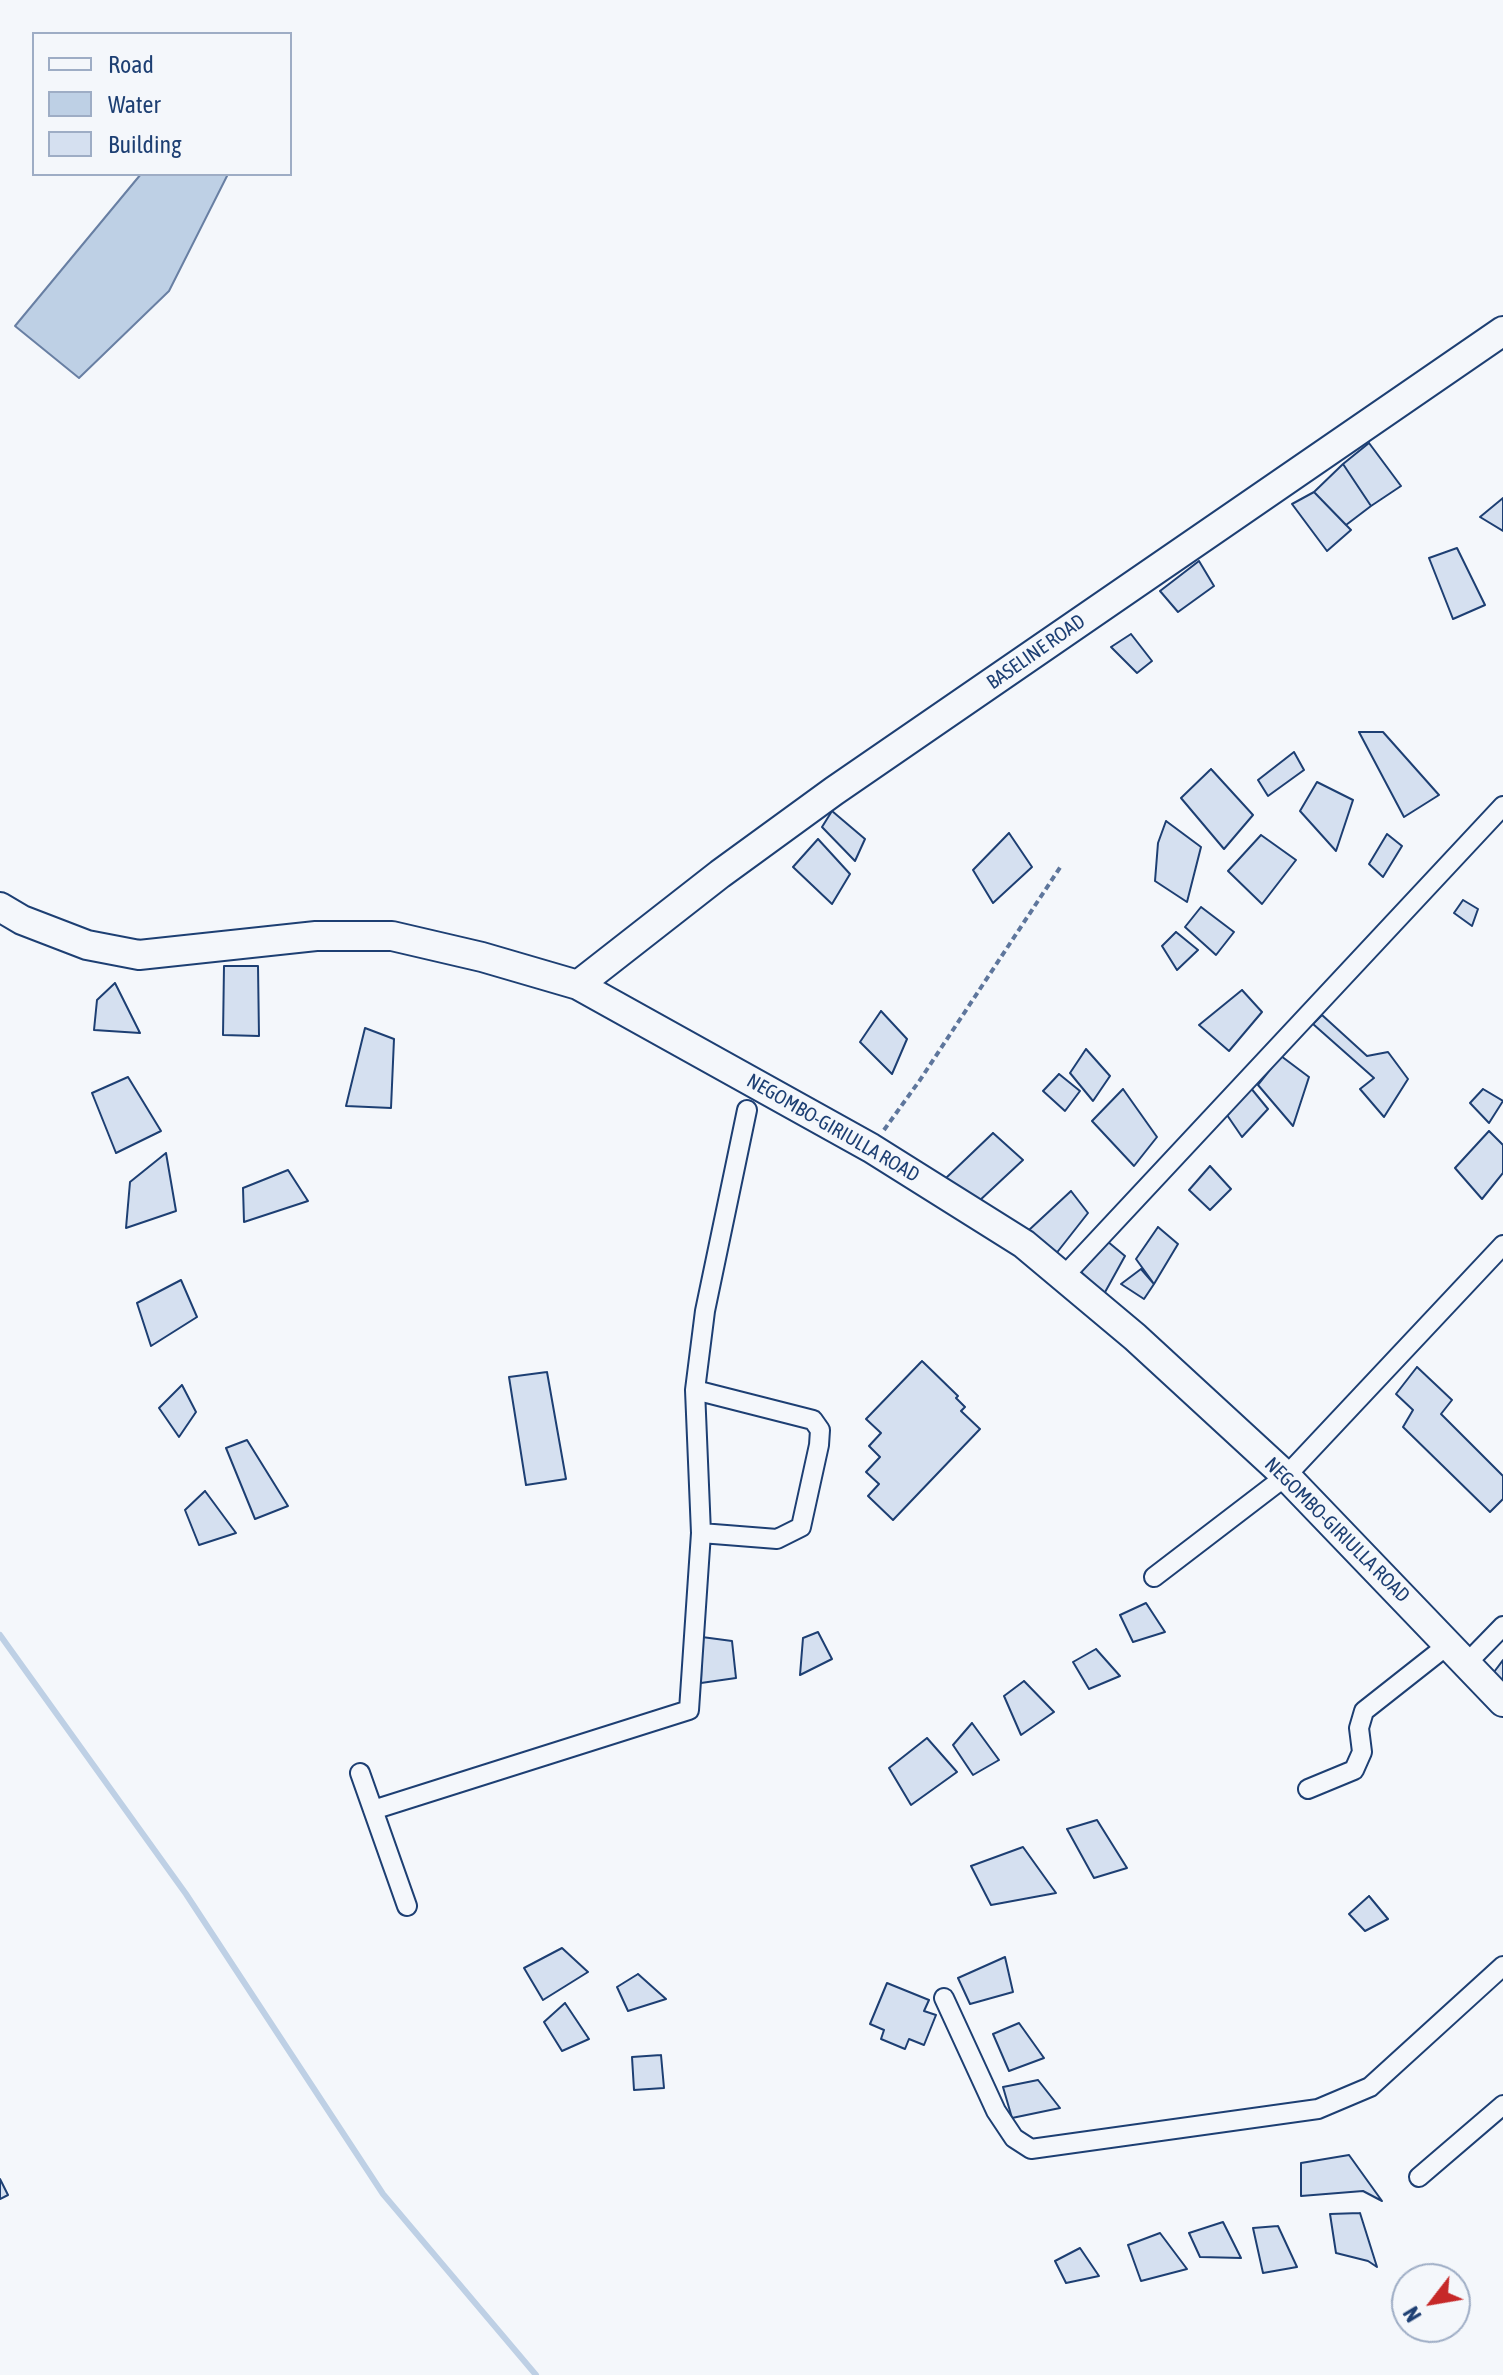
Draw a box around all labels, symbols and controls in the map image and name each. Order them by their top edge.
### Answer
legend [32,32,292,176]
text: Road [108,51,154,78]
text: Water [108,91,161,118]
text: Building [108,131,181,158]
street label: BASELINE ROAD [982,609,1090,695]
street label: NEGOMBO-GIRIULLA ROAD [742,1069,924,1187]
street label: NEGOMBO-GIRIULLA ROAD [1259,1452,1415,1608]
north arrow [1391,2263,1471,2343]
text: N [1398,2302,1427,2327]

